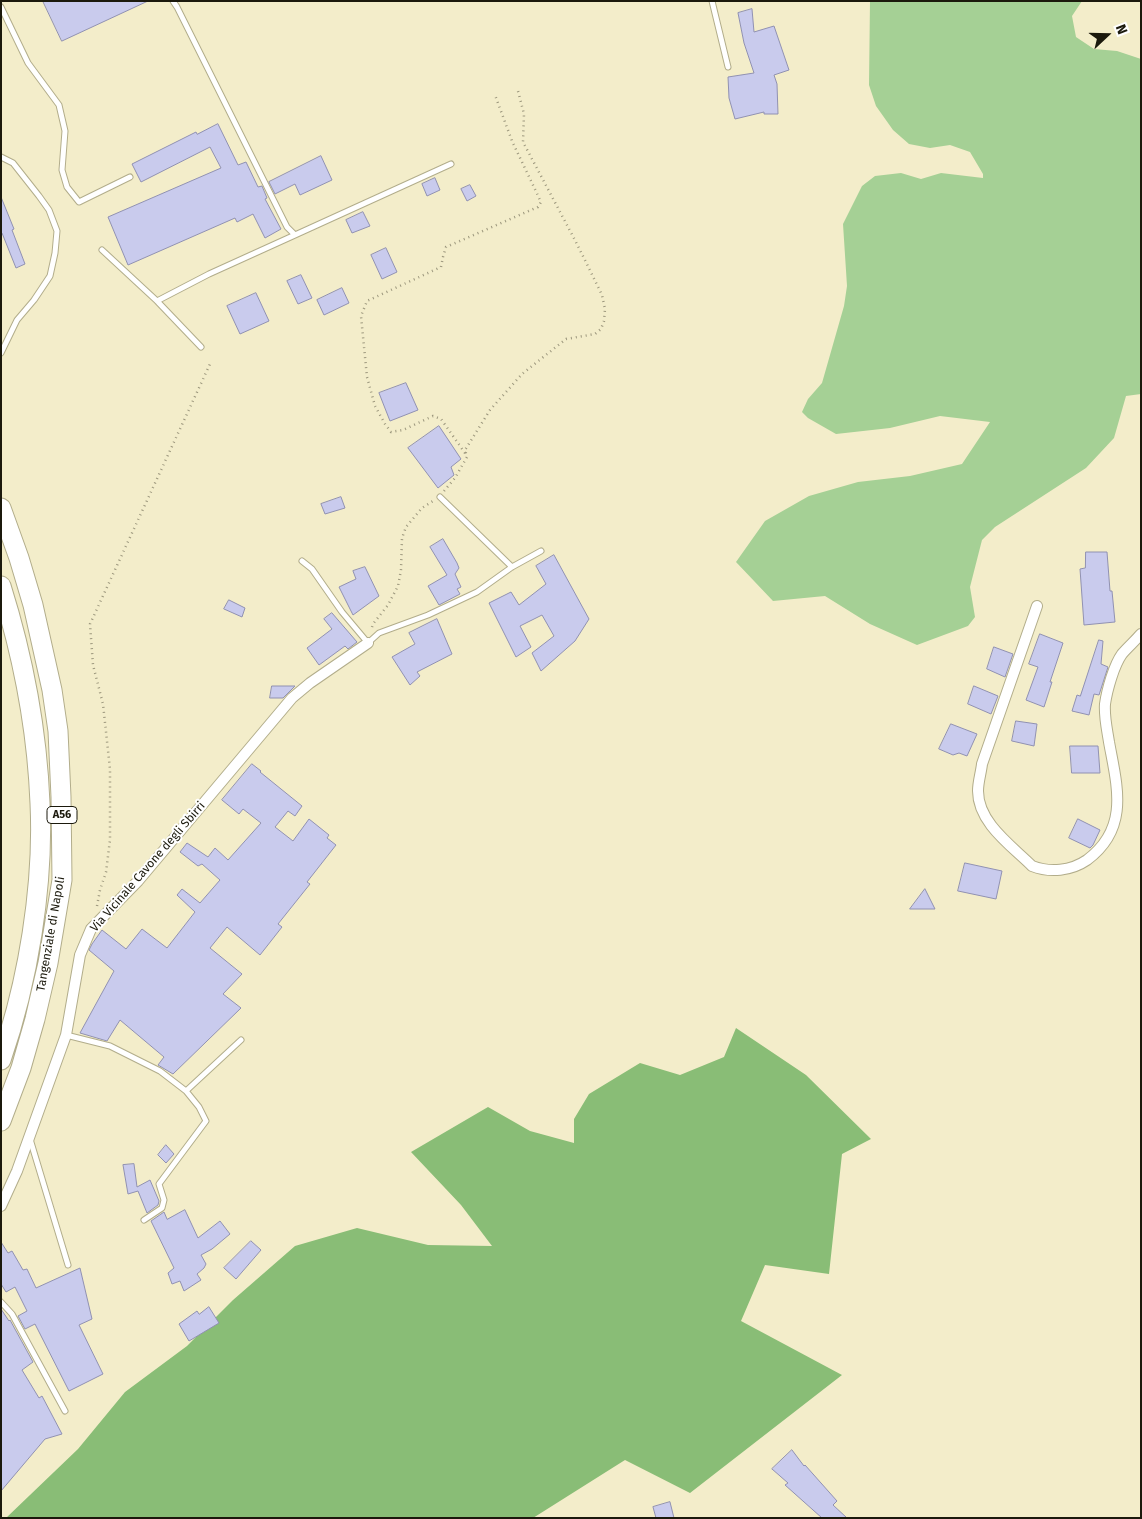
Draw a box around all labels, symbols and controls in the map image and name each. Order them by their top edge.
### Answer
north arrow [1082,10,1132,60]
text: N [1112,22,1131,37]
street label: Via Vicinale Cavone degli Sbirri [88,799,208,935]
road number: A56 [47,806,77,824]
street label: Tangenziale di Napoli [34,875,68,993]

